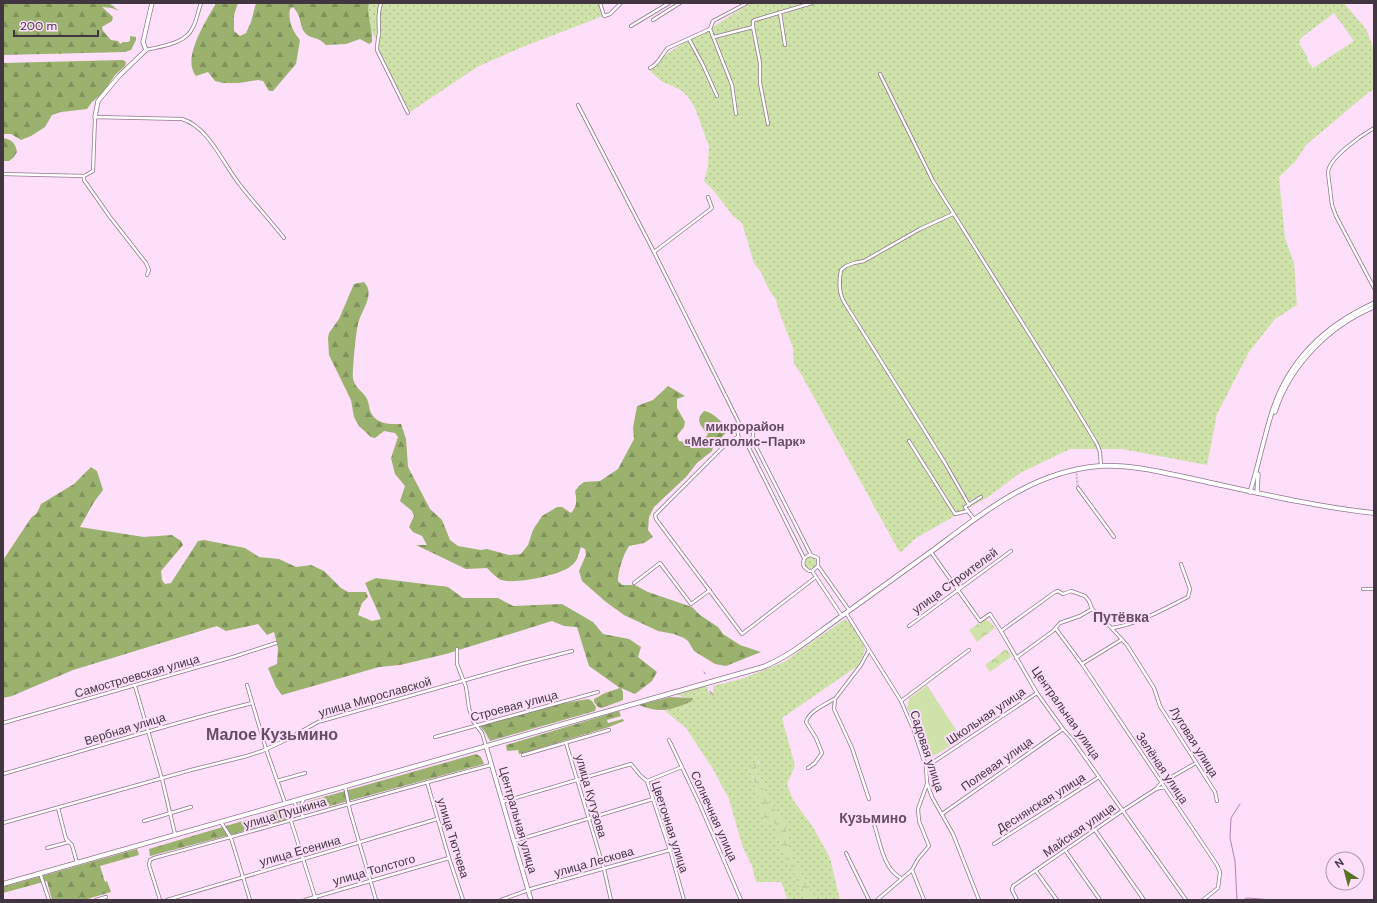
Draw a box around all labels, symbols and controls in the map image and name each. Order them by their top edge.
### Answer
scale bar [14,12,98,38]
text: 200 m [20,18,57,34]
district label: микрорайон «Мегаполис-Парк» [684,418,806,450]
street label: улица Строителей [909,544,1001,618]
district label: Путёвка [1093,608,1149,626]
street label: Самостроевская улица [73,650,202,701]
street label: Центральная улица [1028,663,1104,763]
street label: улица Мирославской [317,673,433,721]
street label: Школьная улица [943,683,1029,748]
street label: Строевая улица [469,687,560,725]
street label: Луговая улица [1166,704,1222,781]
street label: Садовая улица [906,708,948,794]
street label: Вербная улица [82,709,168,749]
district label: Малое Кузьмино [206,724,338,745]
street label: Зелёная улица [1132,729,1192,807]
street label: Полевая улица [958,733,1036,795]
street label: улица Кутузова [571,753,611,840]
street label: Центральная улица [495,765,541,876]
street label: Солнечная улица [687,768,741,864]
street label: Деснянская улица [994,769,1089,837]
street label: Цветочная улица [648,779,692,875]
street label: улица Пушкина [242,793,329,832]
street label: улица Тютчева [433,796,473,880]
street label: Майская улица [1040,799,1118,861]
district label: Кузьмино [839,809,907,827]
street label: улица Есенина [258,832,343,870]
street label: улица Лескова [553,843,636,881]
street label: улица Толстого [331,851,417,889]
north arrow [1325,851,1365,891]
text: N [1332,855,1346,871]

